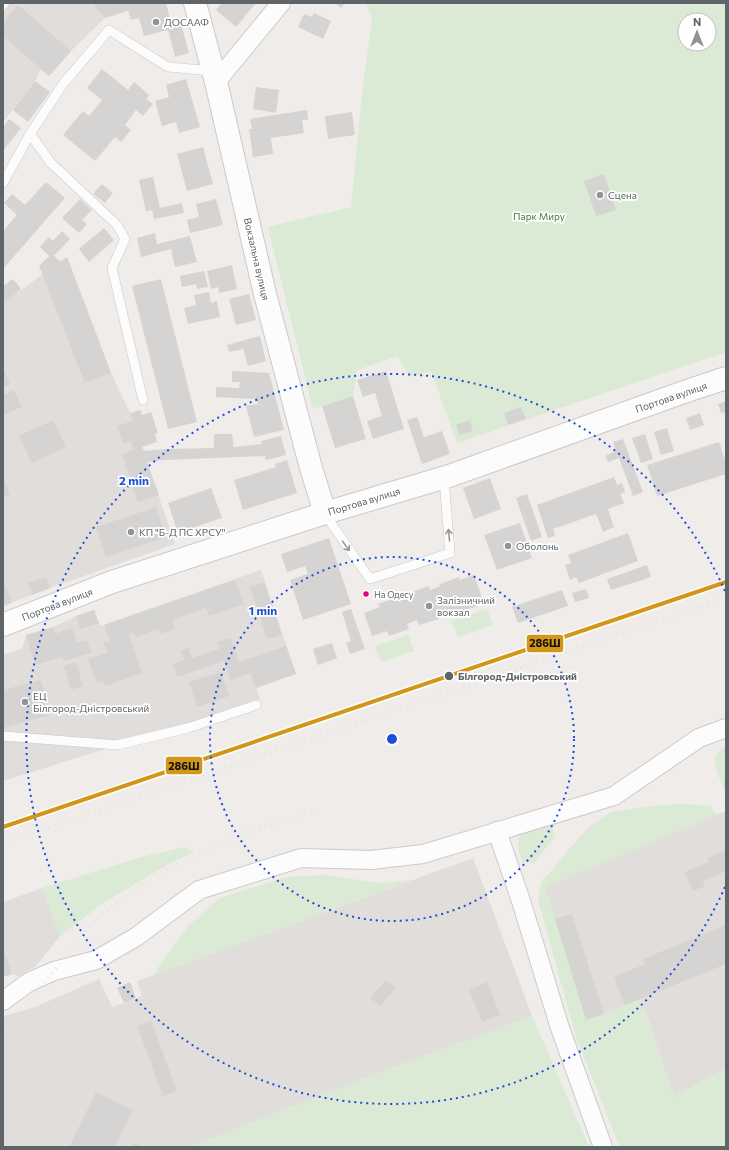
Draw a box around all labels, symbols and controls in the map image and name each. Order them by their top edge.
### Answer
north arrow [677,12,717,52]
text: N [693,15,701,28]
place label: ДОСААФ [164,16,209,28]
marker: ДОСААФ [151,17,161,27]
place label: Сцена [608,189,637,201]
marker: Сцена [595,190,605,200]
park label: Парк Миру [513,210,565,222]
street label: Вокзальна вулиця [242,217,272,301]
street label: Портова вулиця [634,379,708,415]
text: 2 min [119,473,149,487]
street label: Портова вулиця [326,484,402,518]
place label: КП "Б-Д ПС ХРСУ" [139,526,226,538]
marker: КП "Б-Д ПС ХРСУ" [126,527,136,537]
one-way arrow [445,529,452,542]
one-way arrow [342,540,350,551]
place label: Оболонь [516,540,559,552]
marker: Оболонь [503,541,513,551]
street label: Портова вулиця [20,585,94,623]
marker: На Одесу [361,589,371,599]
place label: На Одесу [374,589,414,600]
place label: Залізничний вокзал [437,594,495,618]
marker: Залізничний вокзал [424,601,434,611]
text: 1 min [249,603,277,617]
line badge: 286Ш [526,634,564,653]
text: 286Ш [529,636,561,649]
marker: Білгород-Дністровський [443,670,455,682]
place label: Білгород-Дністровський [458,670,577,682]
place label: ЕЦ Білгород-Дністровський [33,690,149,714]
marker: ЕЦ Білгород-Дністровський [20,697,30,707]
centre of rings [385,732,399,746]
line badge: 286Ш [165,756,203,775]
text: 286Ш [168,759,200,772]

